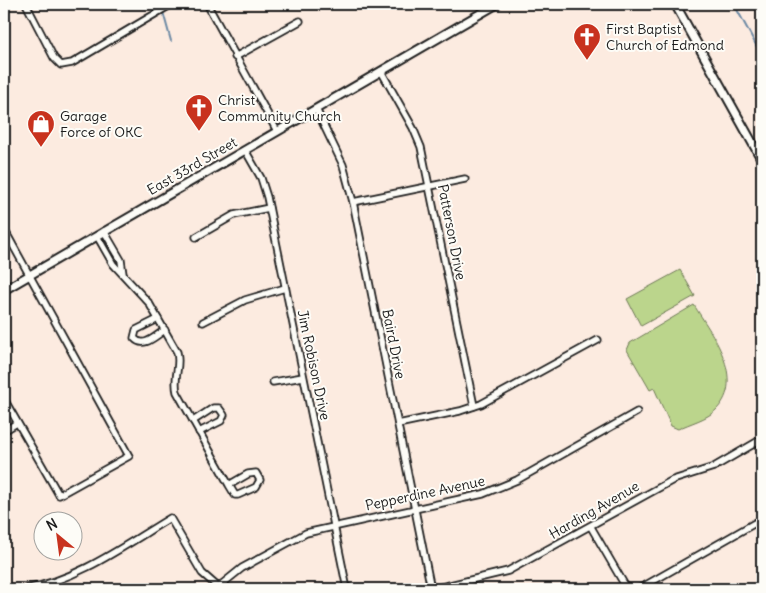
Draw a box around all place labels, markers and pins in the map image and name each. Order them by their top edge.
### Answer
place label: First Baptist Church of Edmond [606,20,724,54]
church icon: First Baptist Church of Edmond [572,22,602,61]
place label: Christ Community Church [218,91,341,125]
church icon: Christ Community Church [184,93,214,132]
place label: Garage Force of OKC [60,107,143,141]
shop icon: Garage Force of OKC [26,109,56,148]

